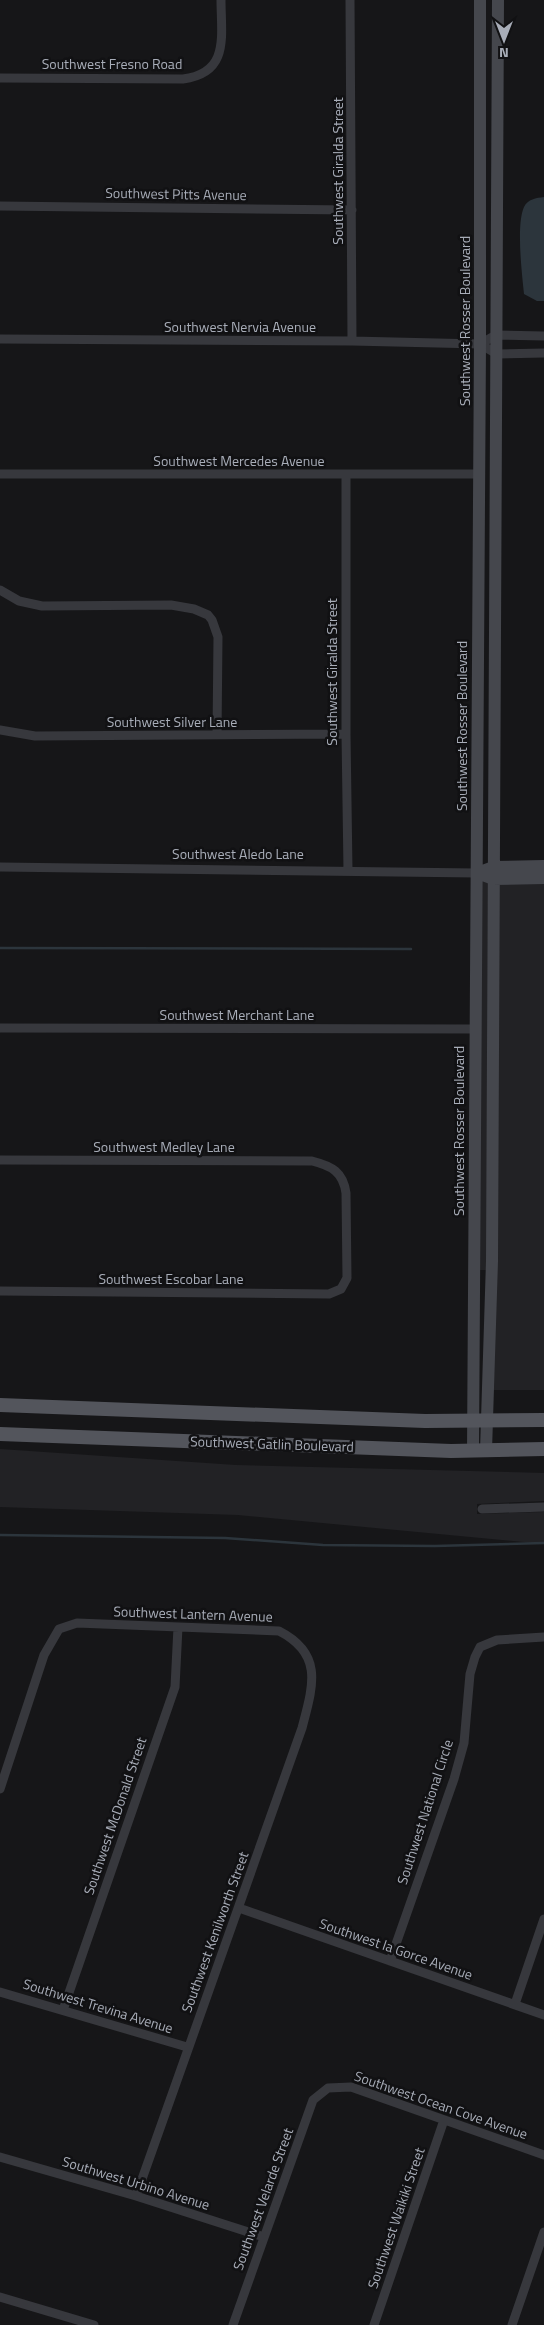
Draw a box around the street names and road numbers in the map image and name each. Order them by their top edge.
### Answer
street label: Southwest Fresno Road [42,53,182,74]
street label: Southwest Giralda Street [327,97,348,245]
street label: Southwest Pitts Avenue [105,182,247,205]
street label: Southwest Rosser Boulevard [454,236,475,406]
street label: Southwest Nervia Avenue [164,316,316,337]
street label: Southwest Mercedes Avenue [153,450,325,471]
street label: Southwest Giralda Street [321,598,342,746]
street label: Southwest Rosser Boulevard [451,641,472,811]
street label: Southwest Silver Lane [107,711,237,732]
street label: Southwest Aledo Lane [172,843,304,864]
street label: Southwest Merchant Lane [160,1004,314,1025]
street label: Southwest Rosser Boulevard [448,1046,469,1216]
street label: Southwest Medley Lane [93,1136,235,1157]
street label: Southwest Escobar Lane [98,1268,244,1289]
street label: Southwest Gatlin Boulevard [190,1430,354,1457]
street label: Southwest Lantern Avenue [113,1600,273,1627]
street label: Southwest McDonald Street [78,1734,151,1898]
street label: Southwest National Circle [391,1737,458,1887]
street label: Southwest Kenilworth Street [176,1848,254,2015]
street label: Southwest la Gorce Avenue [317,1912,476,1985]
street label: Southwest Trevina Avenue [20,1973,176,2038]
street label: Southwest Ocean Cove Avenue [352,2065,531,2144]
street label: Southwest Velarde Street [227,2125,298,2273]
street label: Southwest Waikiki Street [362,2144,430,2291]
street label: Southwest Urbino Avenue [60,2150,212,2215]

